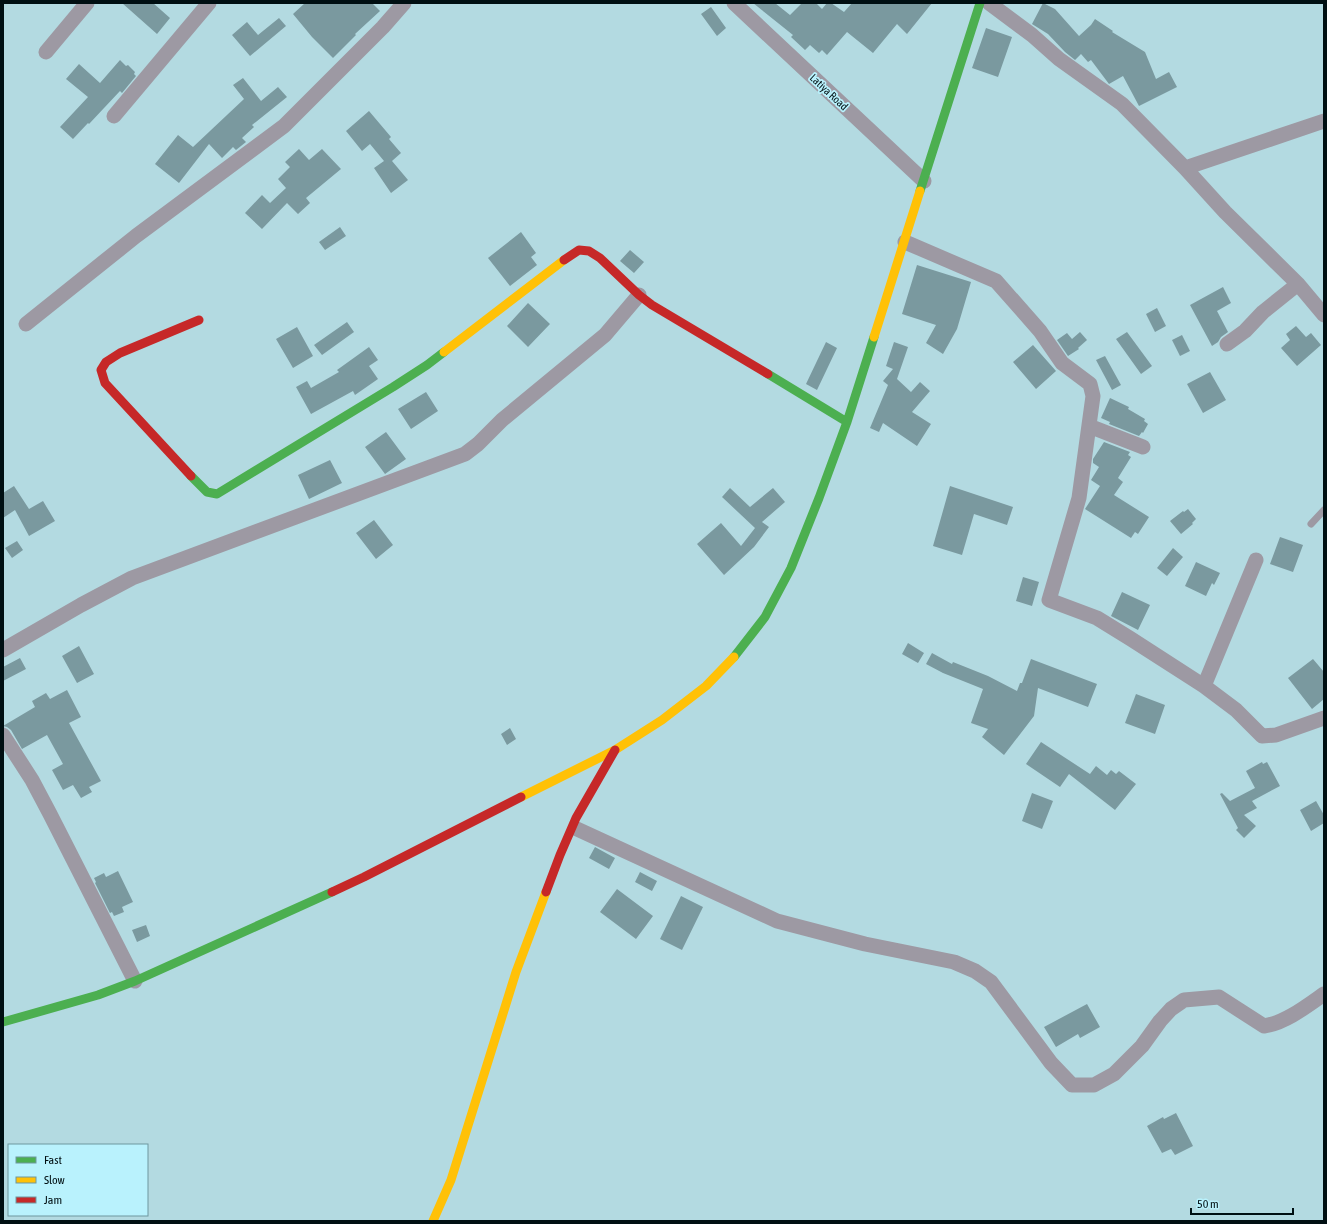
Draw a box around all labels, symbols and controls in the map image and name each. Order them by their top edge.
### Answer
street label: Latiya Road [808,72,850,112]
legend [8,1144,148,1216]
text: Fast [44,1153,62,1167]
text: Slow [44,1173,65,1187]
scale bar [1191,1190,1293,1216]
text: Jam [44,1193,62,1207]
text: 50 m [1197,1197,1219,1211]

